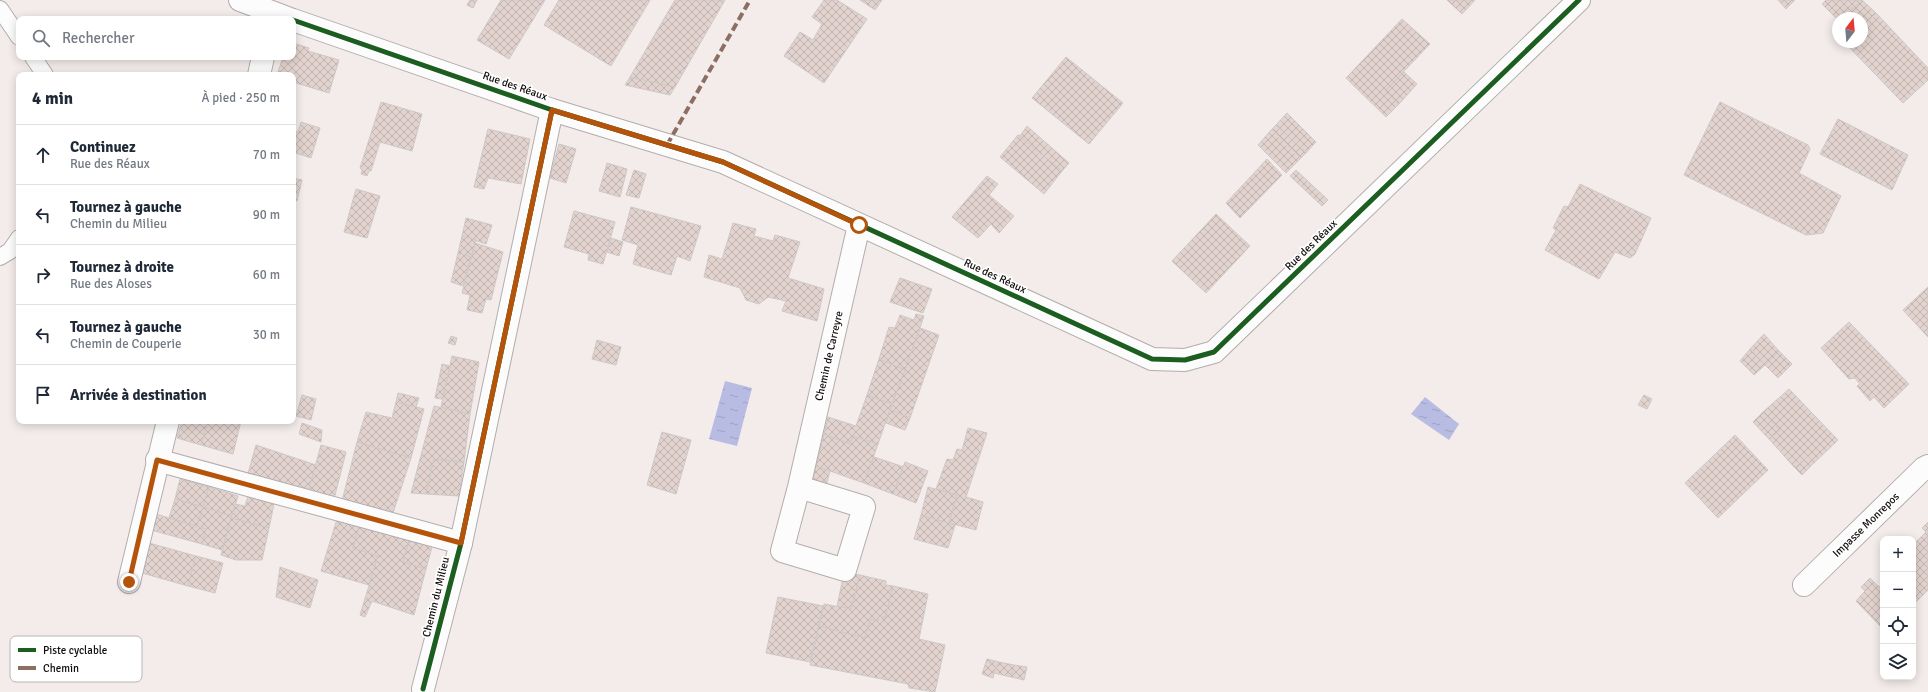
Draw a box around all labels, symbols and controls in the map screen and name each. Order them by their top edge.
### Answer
north arrow [1832,12,1868,48]
search box [16,16,296,60]
icon: search [30,27,52,49]
text: Rechercher [62,29,135,47]
street label: Rue des Réaux [481,69,549,103]
text: 4 min [32,88,73,109]
text: À pied · 250 m [201,90,280,106]
text: Continuez [70,138,136,156]
icon: ahead [32,144,54,166]
text: 70 m [253,147,280,163]
text: Rue des Réaux [70,156,150,172]
text: Tournez à gauche [70,198,182,216]
icon: left [32,204,54,226]
text: 90 m [253,207,280,223]
text: Chemin du Milieu [70,216,167,232]
route start [850,216,868,234]
street label: Rue des Réaux [1282,217,1340,273]
street label: Rue des Réaux [962,256,1028,296]
text: Tournez à droite [70,258,174,276]
icon: right [32,264,54,286]
text: 60 m [253,267,280,283]
text: Rue des Aloses [70,276,152,292]
street label: Chemin de Carreyre [812,310,846,402]
text: Tournez à gauche [70,318,182,336]
icon: left [32,324,54,346]
text: 30 m [253,327,280,343]
text: Chemin de Couperie [70,336,182,352]
icon: arrive [32,384,54,406]
text: Arrivée à destination [70,386,207,404]
street label: Impasse Monrepos [1830,490,1902,560]
map controls [1880,536,1916,680]
button: + [1880,536,1916,572]
street label: Chemin du Milieu [420,556,452,638]
button: − [1880,572,1916,608]
route end [120,573,138,591]
button: locate [1880,608,1916,644]
legend [10,636,142,682]
text: Piste cyclable [43,644,107,657]
button: layers [1880,644,1916,680]
text: Chemin [43,662,79,675]

